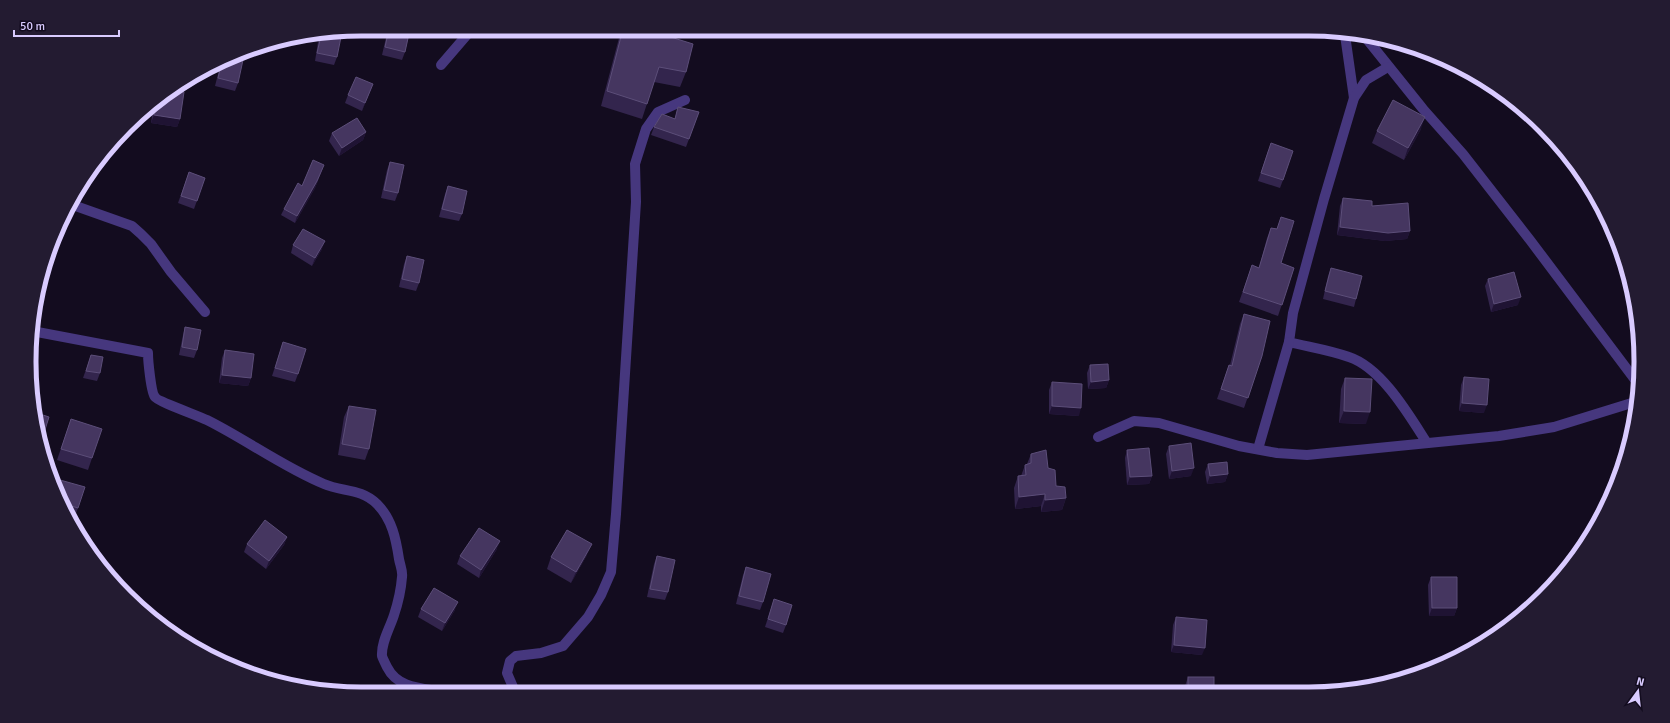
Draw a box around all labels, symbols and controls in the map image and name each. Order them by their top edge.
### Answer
scale bar [14,12,119,38]
text: 50 m [20,19,45,34]
north arrow [1618,671,1658,711]
text: N [1635,675,1646,689]

